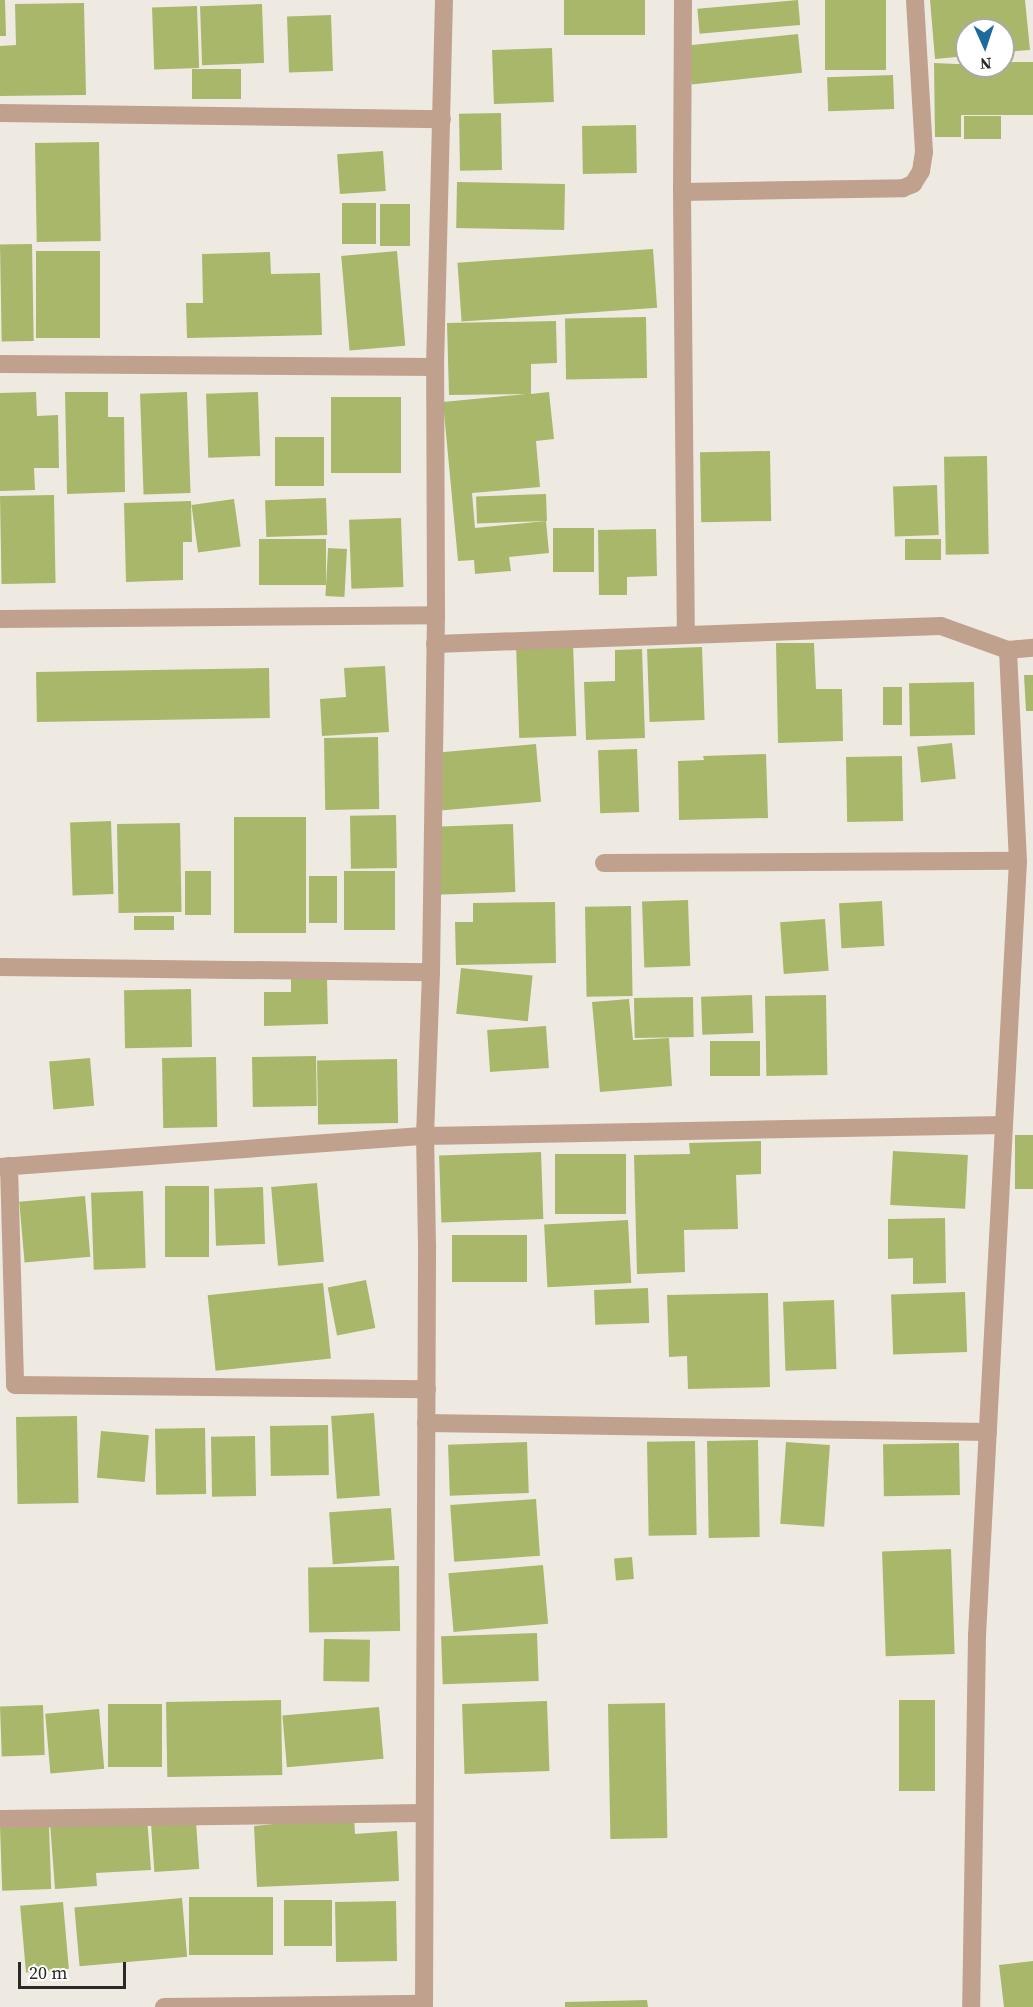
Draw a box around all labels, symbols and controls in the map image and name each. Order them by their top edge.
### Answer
north arrow [955,18,1015,78]
text: N [979,53,992,75]
scale bar [21,1950,129,1988]
text: 20 m [29,1960,67,1985]

